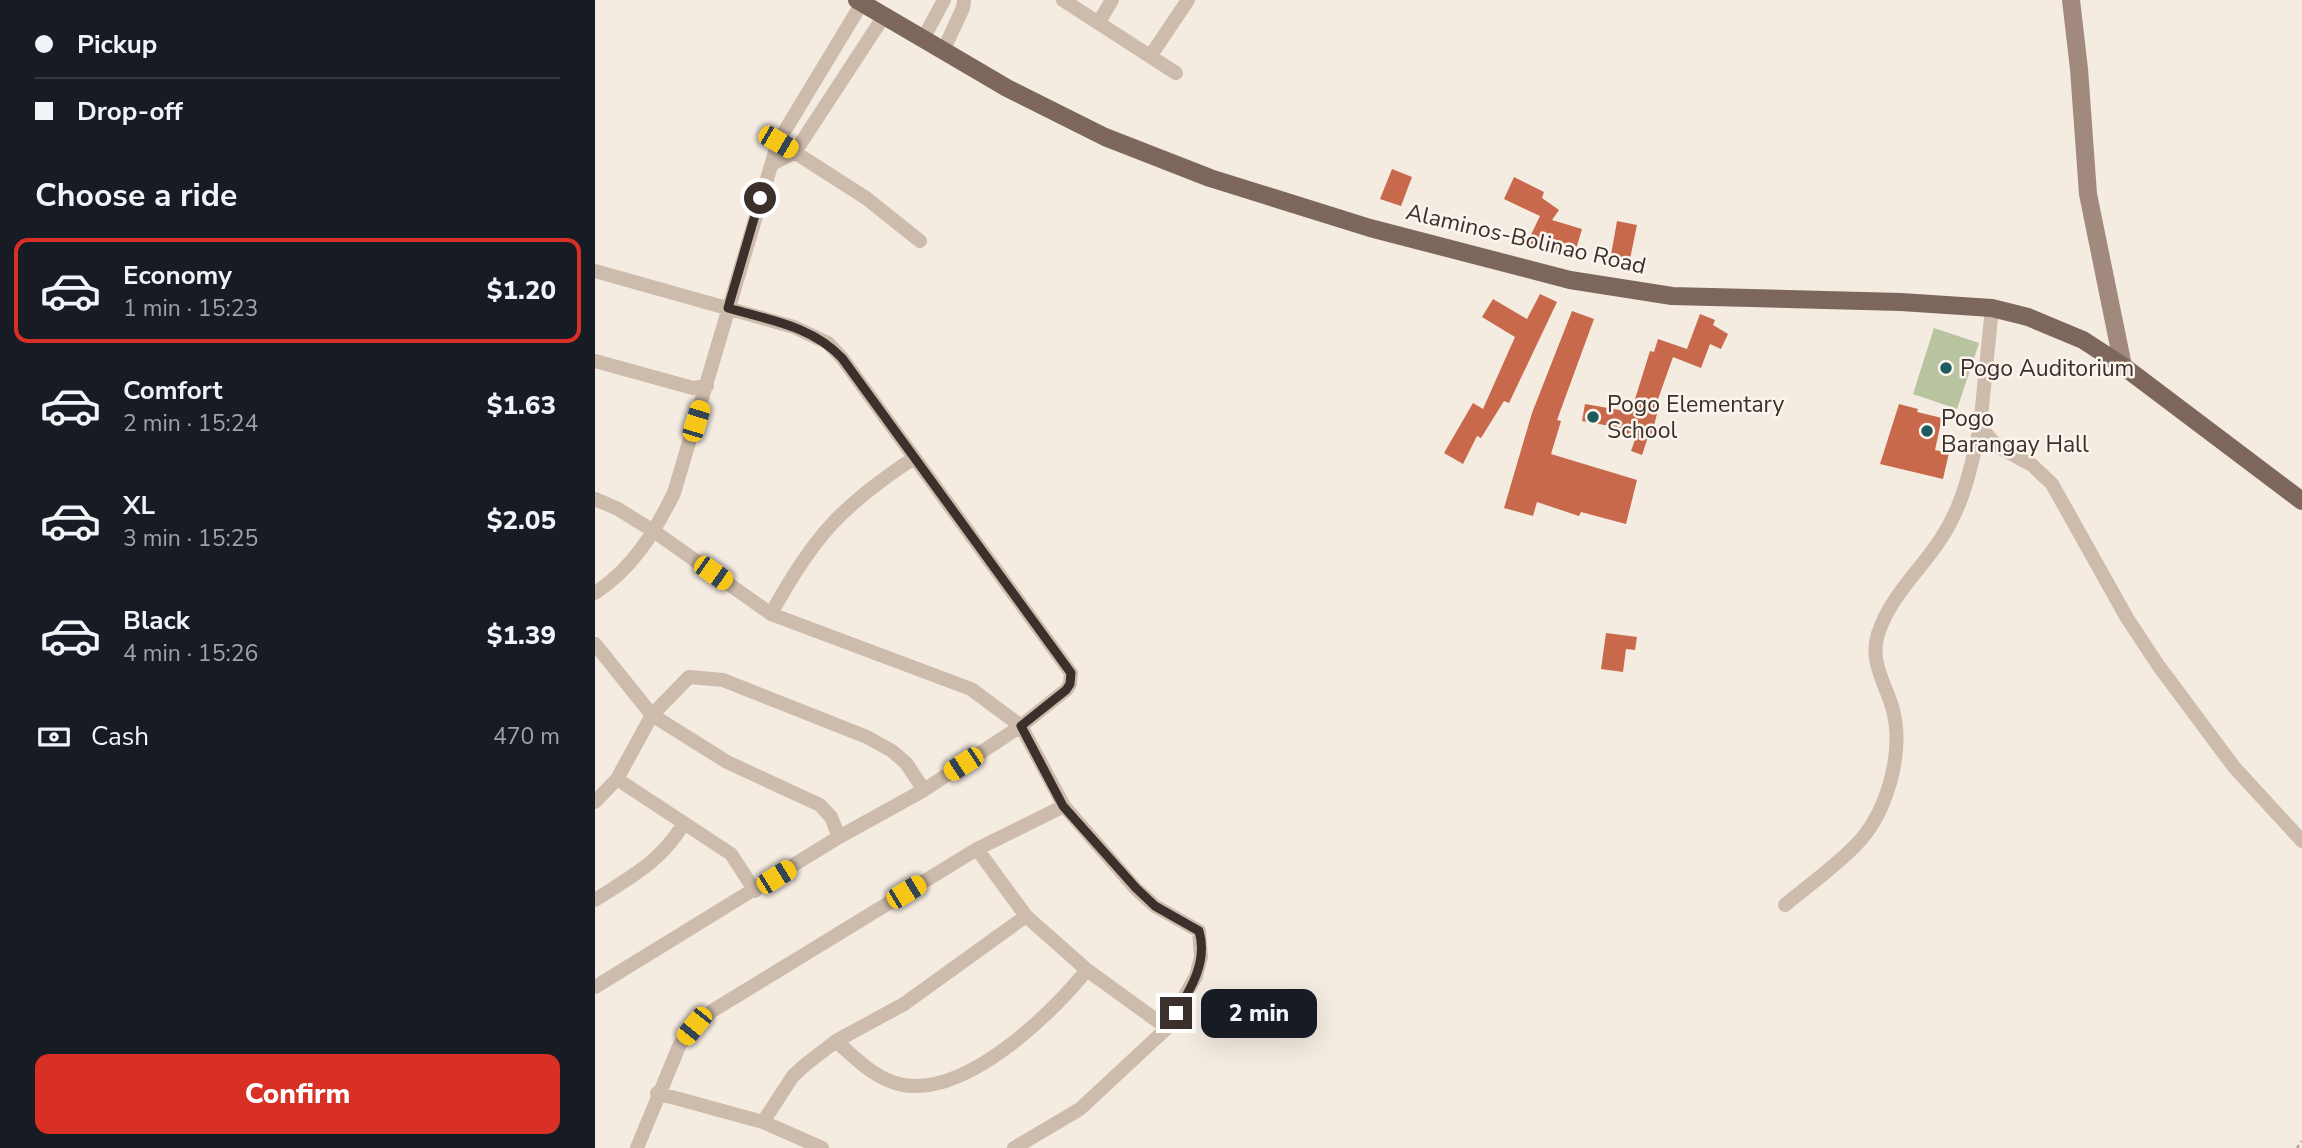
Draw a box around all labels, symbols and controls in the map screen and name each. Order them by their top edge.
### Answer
text: Pickup [77,27,157,62]
text: Drop-off [77,94,183,129]
car [755,122,802,162]
text: Choose a ride [35,174,237,217]
route start [744,182,776,214]
street label: Alaminos-Bolinao Road [1403,196,1649,282]
text: Economy [123,258,232,293]
icon: car [39,259,102,322]
text: $1.20 [487,273,556,308]
text: 1 min · 15:23 [123,293,258,324]
place label: Pogo Auditorium [1960,353,2134,384]
marker: Pogo Auditorium [1938,360,1954,376]
text: Comfort [123,373,223,408]
icon: car [39,374,102,437]
text: $1.63 [487,388,556,423]
place label: Pogo Elementary School [1607,389,1785,446]
car [680,398,713,444]
place label: Pogo Barangay Hall [1941,403,2089,460]
text: 2 min · 15:24 [123,408,258,439]
marker: Pogo Elementary School [1585,409,1601,425]
marker: Pogo Barangay Hall [1919,423,1935,439]
text: XL [123,488,155,523]
icon: car [39,489,102,552]
text: $2.05 [487,503,556,538]
text: 3 min · 15:25 [123,523,258,554]
car [690,552,737,594]
text: Black [123,603,190,638]
icon: car [39,604,102,667]
text: $1.39 [487,618,556,653]
text: 4 min · 15:26 [123,638,258,669]
icon: cash [35,718,73,756]
text: Cash [91,719,149,754]
text: 470 m [493,721,560,752]
car [940,744,987,784]
car [753,857,800,897]
car [883,872,930,912]
callout: 2 min [1201,988,1316,1038]
route end [1160,997,1192,1029]
text: 2 min [1229,998,1289,1029]
car [673,1003,716,1049]
button: Confirm [35,1054,560,1134]

